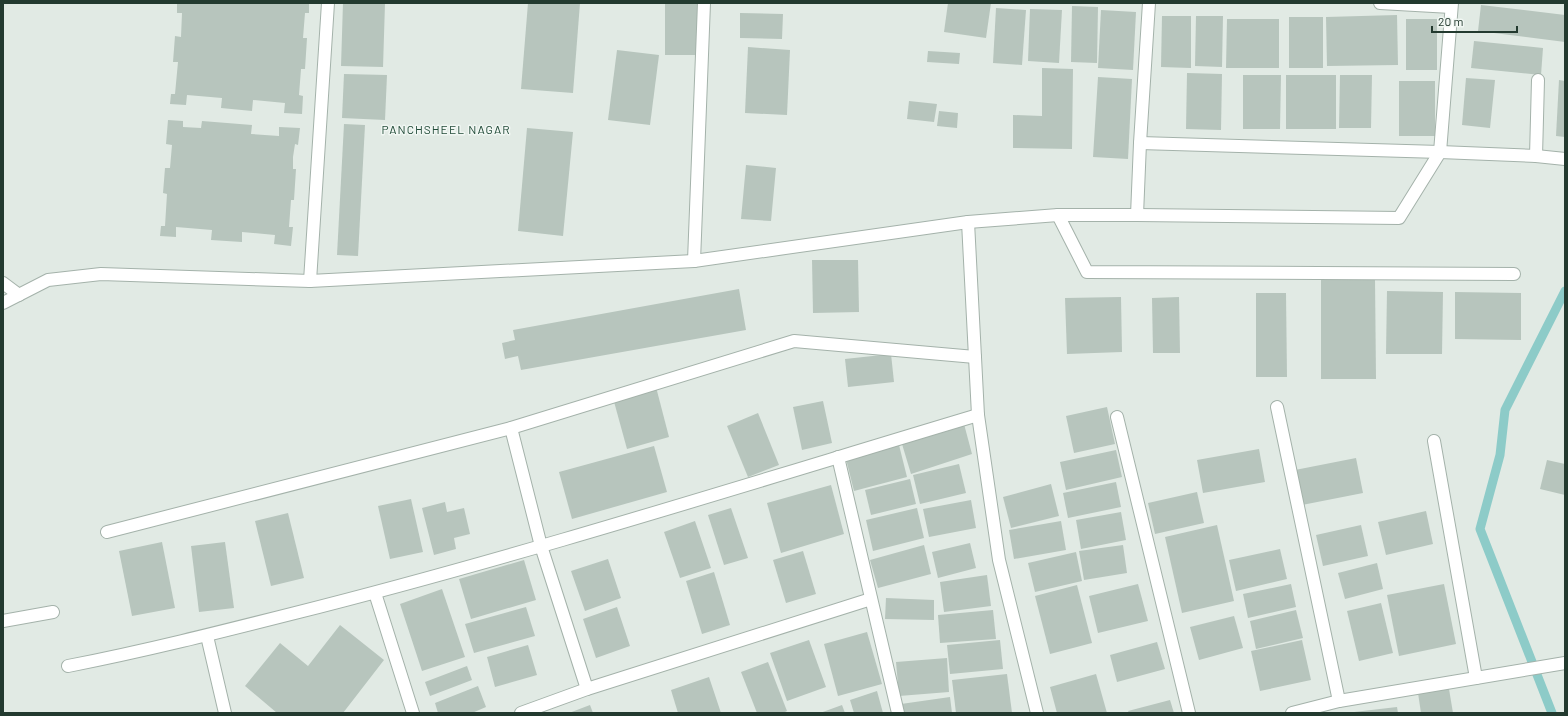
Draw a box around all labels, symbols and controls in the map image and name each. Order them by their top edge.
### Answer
scale bar [1432,8,1517,34]
text: 20 m [1438,14,1464,28]
district label: PANCHSHEEL NAGAR [381,122,511,136]

